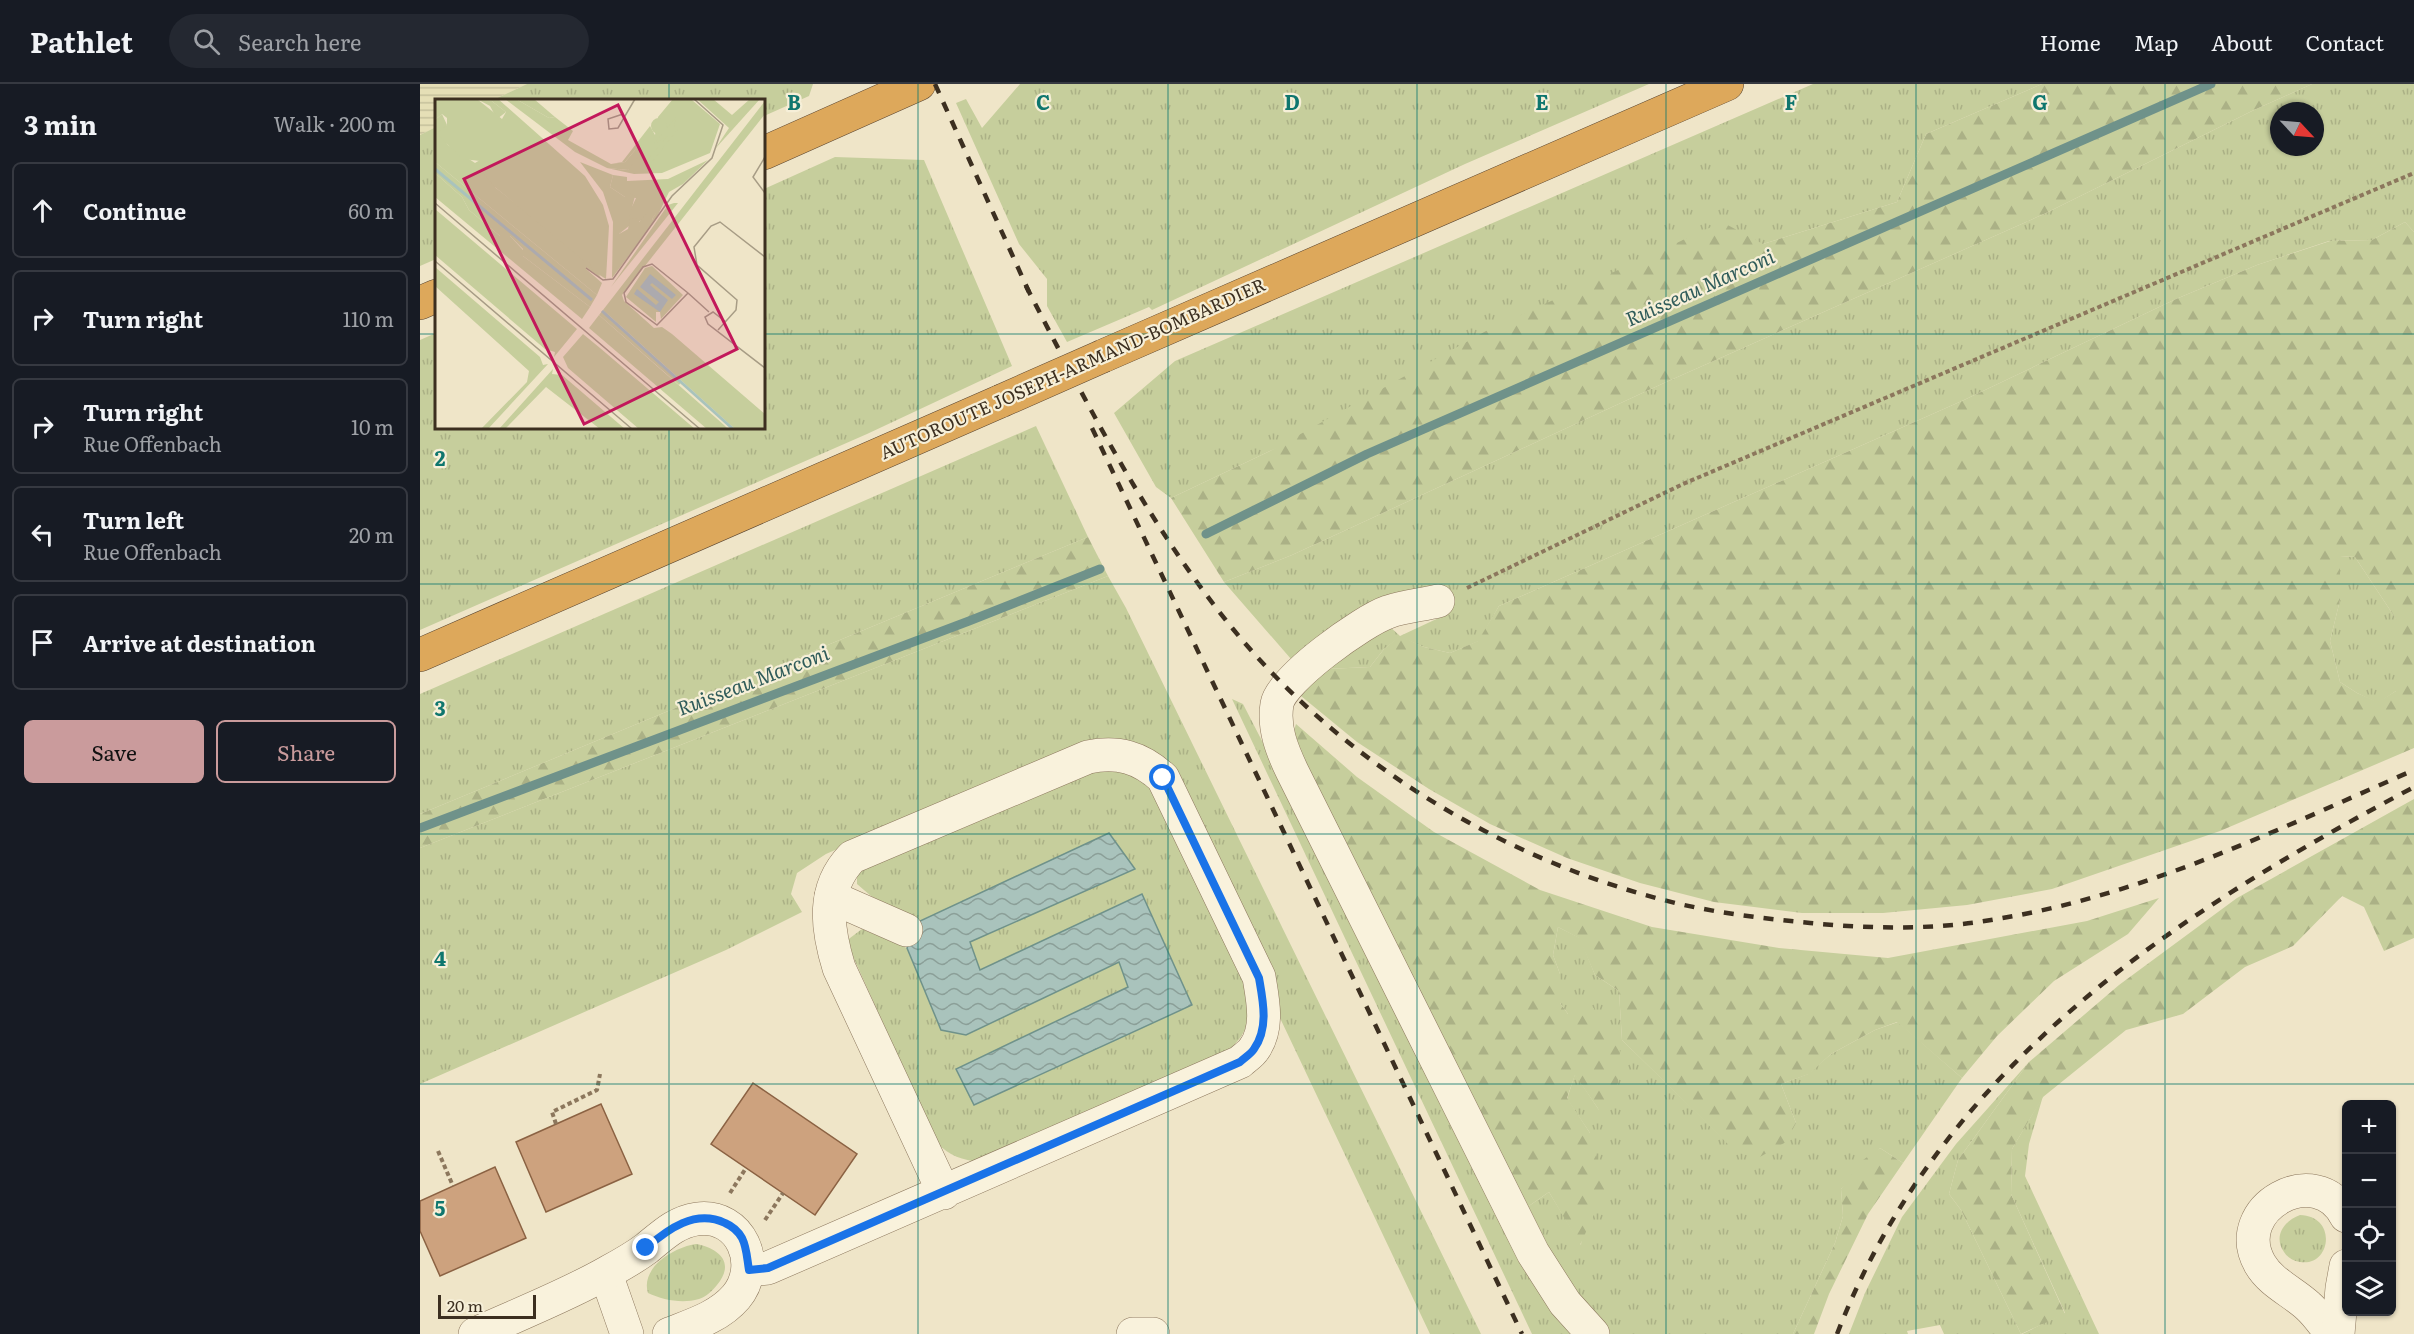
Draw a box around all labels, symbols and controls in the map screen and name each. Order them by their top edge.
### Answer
search box [169,14,589,68]
text: Pathlet [30,20,133,62]
icon: search [190,25,223,58]
text: Search here [238,25,361,58]
text: Home [2040,26,2101,57]
text: Map [2134,26,2178,57]
text: About [2211,26,2273,57]
text: Contact [2306,26,2384,57]
text: B [787,86,801,116]
text: C [1036,86,1050,116]
text: D [1284,86,1300,116]
text: E [1535,86,1549,116]
text: F [1785,86,1798,116]
text: G [2032,86,2048,116]
inset map [435,99,765,429]
north arrow [2270,102,2324,156]
text: 3 min [24,104,97,143]
text: Walk · 200 m [273,108,396,138]
icon: ahead [26,194,59,227]
text: Continue [83,194,186,227]
text: 60 m [348,195,394,225]
water label: Ruisseau Marconi [1620,240,1779,333]
street label: AUTOROUTE JOSEPH-ARMAND-BOMBARDIER [875,270,1270,465]
icon: right [26,302,59,335]
text: Turn right [83,302,203,335]
text: 110 m [343,303,394,333]
text: Turn right [83,395,203,428]
icon: right [26,410,59,443]
text: 10 m [351,411,394,441]
text: Rue Offenbach [83,428,222,458]
text: 2 [435,442,446,472]
text: Turn left [83,503,184,536]
icon: left [26,518,59,551]
text: 20 m [349,519,394,549]
text: Rue Offenbach [83,536,222,566]
icon: arrive [26,626,59,659]
text: Arrive at destination [83,626,316,659]
water label: Ruisseau Marconi [672,636,833,722]
text: 3 [434,692,446,722]
button: Save [24,720,204,783]
button: Share [216,720,396,783]
route start [1149,764,1175,790]
text: 4 [434,942,446,972]
map controls [2342,1100,2396,1316]
button: + [2342,1100,2396,1154]
button: − [2342,1154,2396,1208]
text: 5 [435,1192,446,1222]
button: locate [2342,1208,2396,1262]
route end [632,1234,658,1260]
button: layers [2342,1262,2396,1316]
scale bar [438,1292,536,1320]
text: 20 m [447,1293,483,1317]

